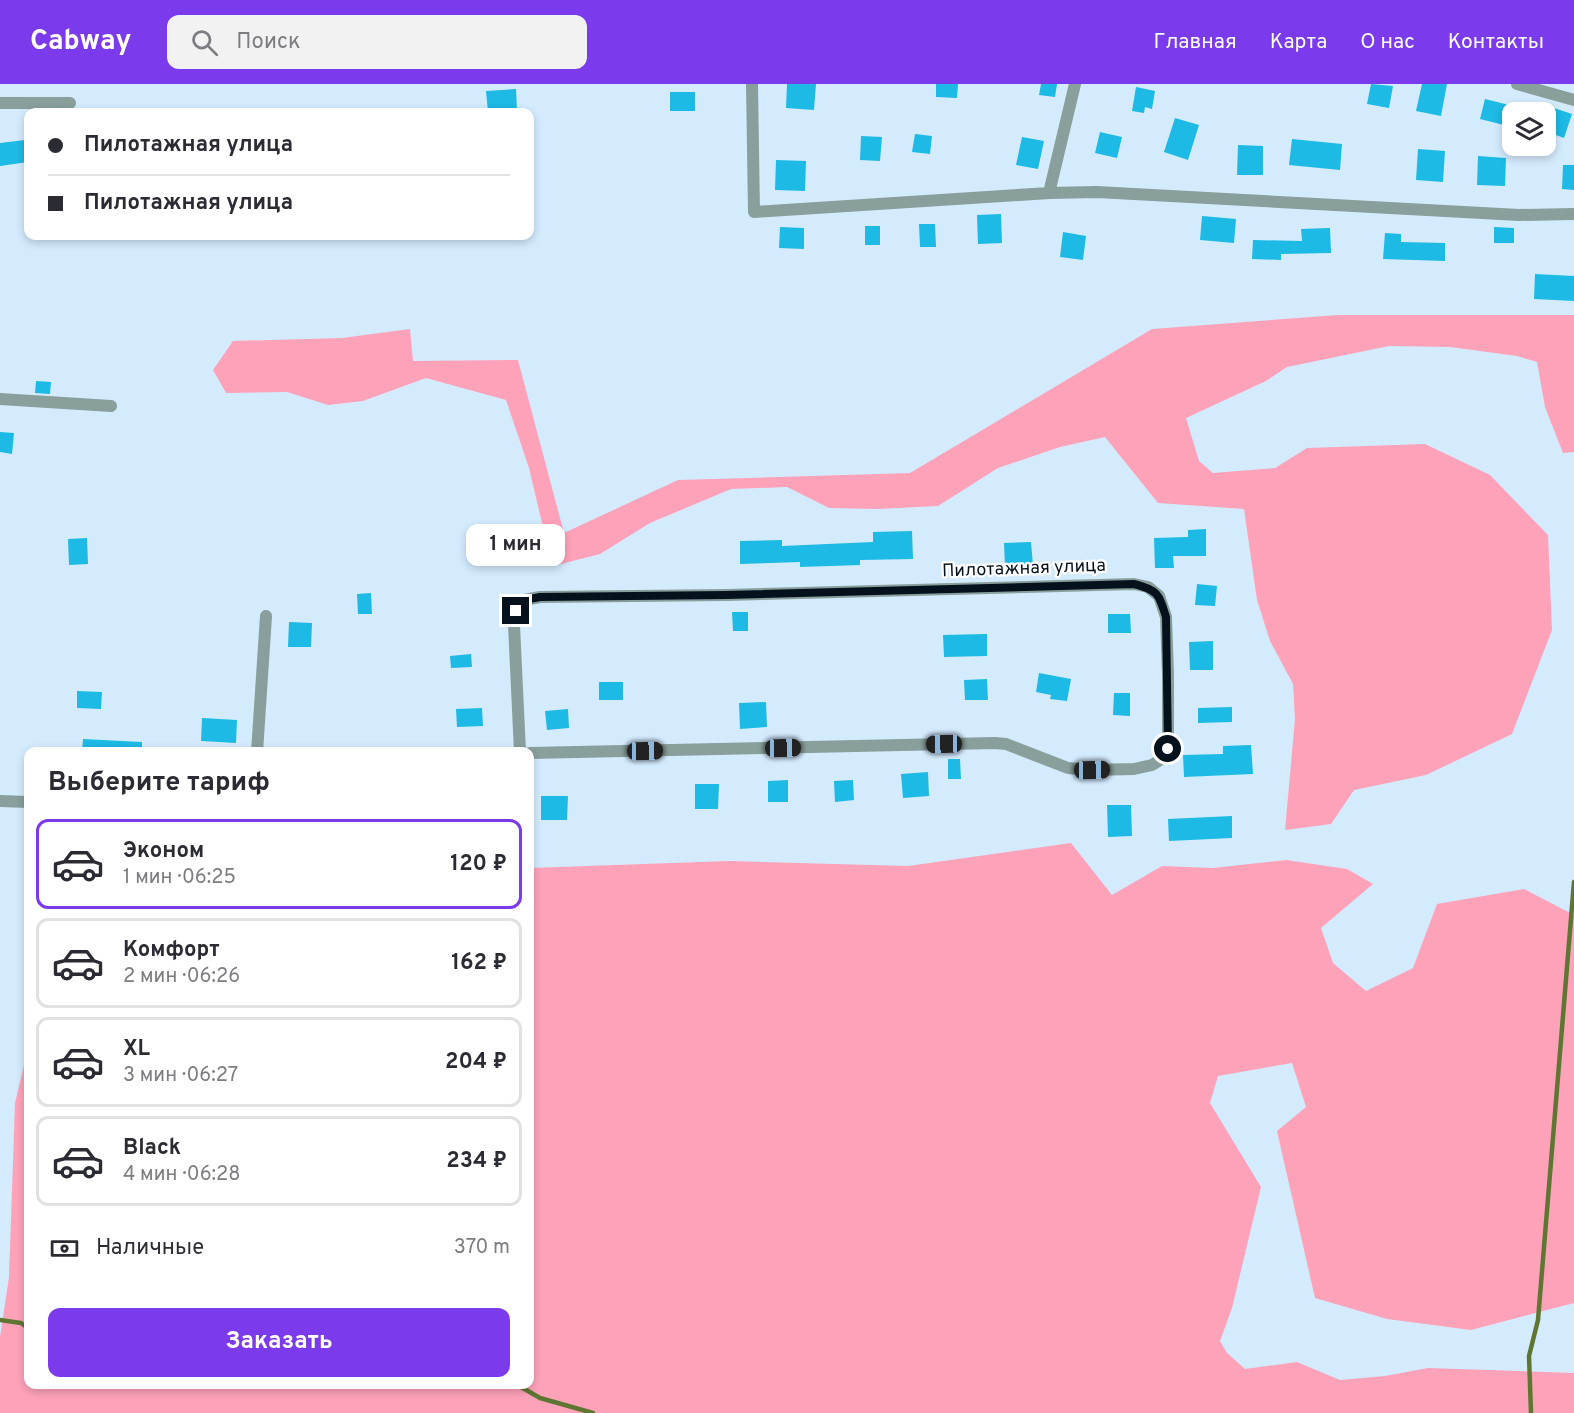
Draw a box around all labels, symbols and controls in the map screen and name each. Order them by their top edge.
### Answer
search box [167,15,587,69]
text: Cabway [30,24,131,60]
icon: search [188,26,221,59]
text: Поиск [236,29,301,56]
text: Главная [1153,29,1237,56]
text: Карта [1270,29,1327,56]
text: О нас [1360,29,1415,56]
text: Контакты [1448,29,1544,56]
map controls [1502,102,1556,156]
button: layers [1502,102,1556,156]
text: Пилотажная улица [84,132,293,159]
text: Пилотажная улица [84,190,293,217]
callout: 1 мин [466,524,566,566]
text: 1 мин [490,532,541,558]
street label: Пилотажная улица [942,555,1106,583]
route end [502,597,529,624]
car [926,735,962,753]
route start [1154,735,1181,762]
car [765,739,801,757]
car [627,742,663,760]
car [1074,761,1110,779]
text: Выберите тариф [48,766,270,800]
icon: car [51,837,105,891]
text: Эконом [123,838,204,865]
text: 120 ₽ [450,851,507,878]
text: 1 мин · 06:25 [123,865,236,891]
icon: car [51,936,105,990]
text: Комфорт [123,937,220,964]
text: 162 ₽ [451,950,507,977]
text: 2 мин · 06:26 [123,964,240,990]
icon: car [51,1035,105,1089]
text: XL [123,1036,150,1063]
text: 204 ₽ [445,1049,507,1076]
text: 3 мин · 06:27 [123,1063,238,1089]
icon: car [51,1134,105,1188]
text: Black [123,1135,181,1162]
text: 234 ₽ [446,1148,507,1175]
text: 4 мин · 06:28 [123,1162,241,1188]
icon: cash [48,1232,81,1265]
text: Наличные [96,1235,204,1262]
text: 370 m [454,1235,510,1261]
button: Заказать [48,1308,510,1377]

